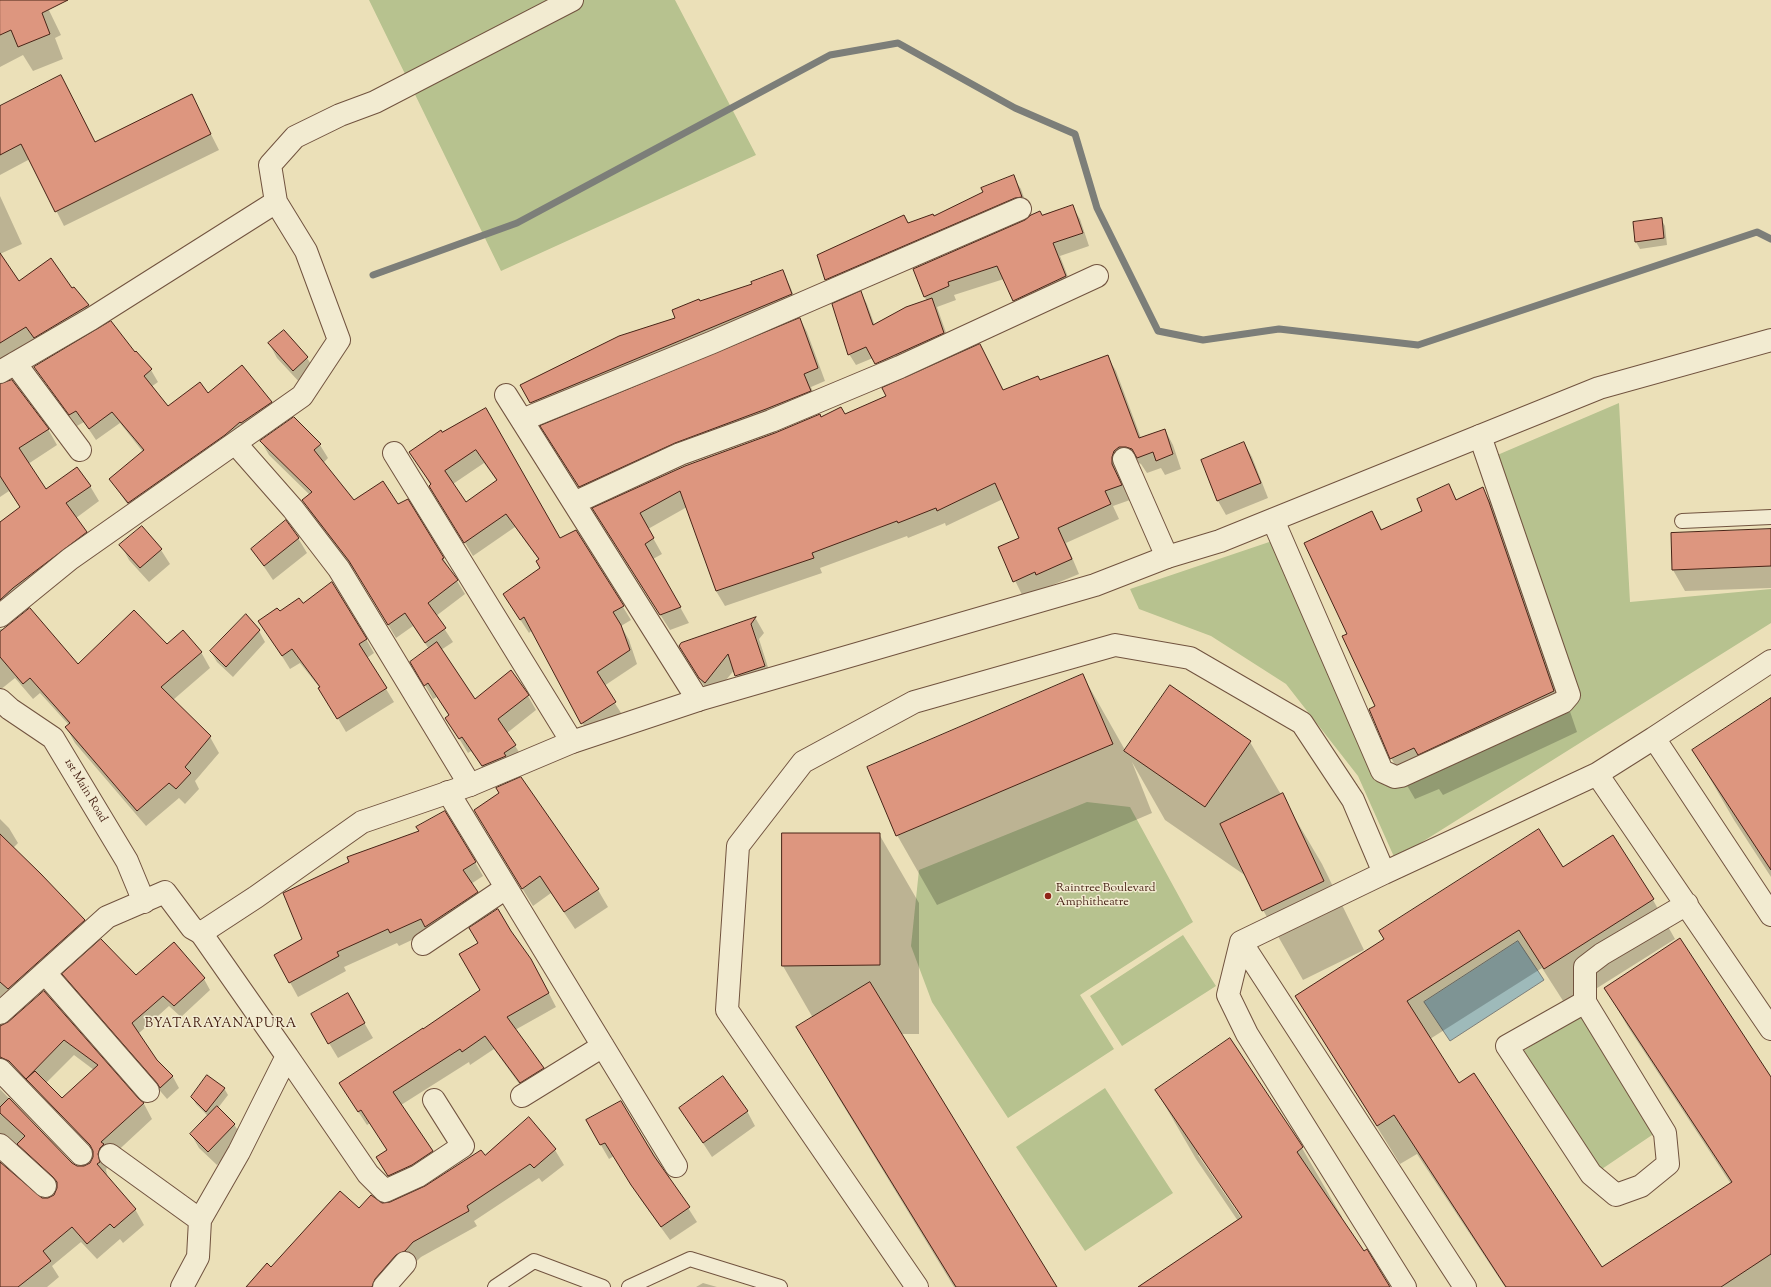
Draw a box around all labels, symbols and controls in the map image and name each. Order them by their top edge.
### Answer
street label: 1st Main Road [60,756,110,826]
place label: Raintree Boulevard Amphitheatre [1056,882,1155,910]
marker: Raintree Boulevard Amphitheatre [1043,891,1053,901]
district label: BYATARAYANAPURA [145,1017,297,1033]

